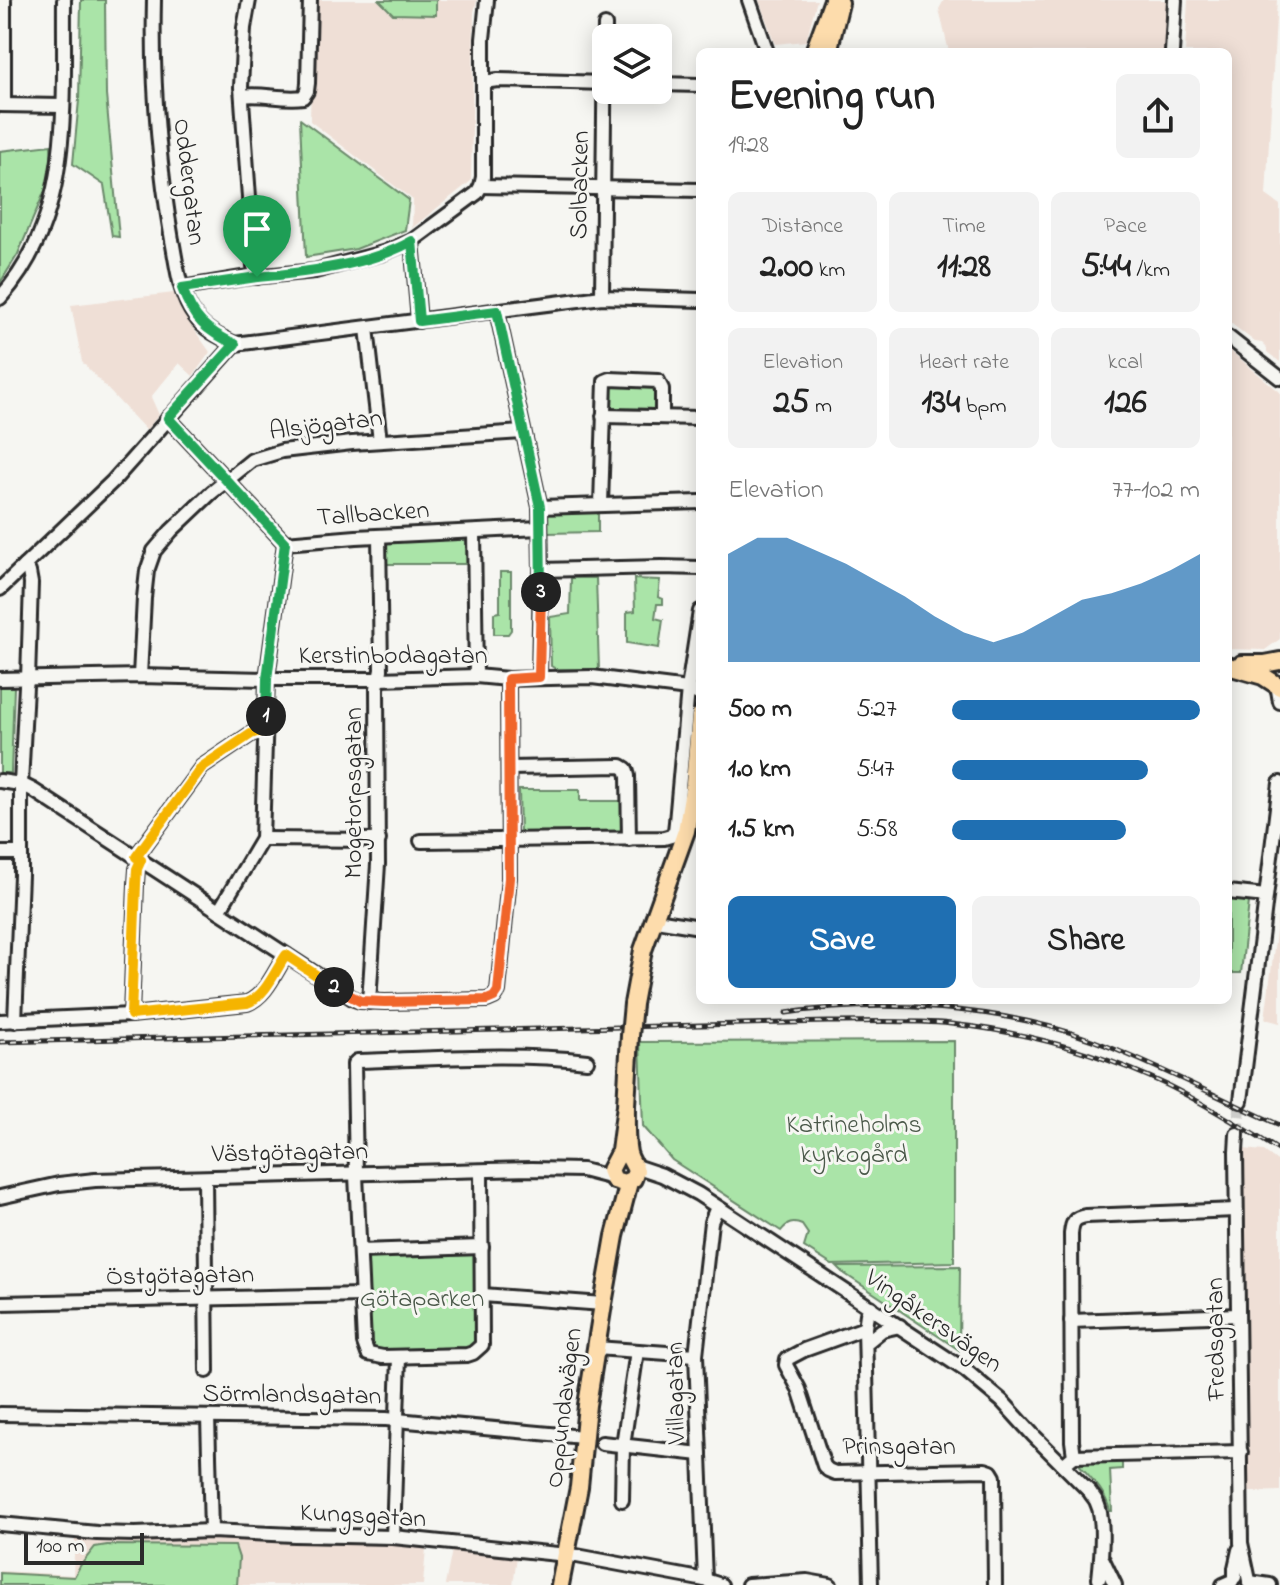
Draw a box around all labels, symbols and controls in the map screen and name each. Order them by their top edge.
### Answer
map controls [592,24,672,104]
button: layers [592,24,672,104]
text: Evening run [728,65,935,129]
button: share [1116,74,1200,158]
street label: Oddergatan [161,116,215,248]
text: 19:28 [728,127,769,165]
street label: Solbacken [561,130,601,240]
pin [223,195,291,277]
icon: arrive [235,207,279,251]
text: Distance [762,211,843,243]
text: Time [942,211,986,243]
text: Pace [1104,211,1147,243]
text: 2.00 [760,243,813,293]
text: 11:28 [937,243,991,293]
text: 5:44 [1081,243,1131,293]
text: km [813,255,845,287]
text: /km [1131,255,1170,287]
text: Elevation [762,347,843,379]
text: Heart rate [919,347,1009,379]
text: kcal [1108,347,1143,379]
text: 25 [773,379,810,429]
text: 134 [921,379,960,429]
text: 126 [1104,379,1147,429]
text: m [810,391,832,423]
text: bpm [960,391,1007,423]
street label: Alsjögatan [267,400,385,452]
text: Elevation [728,472,824,510]
text: 77–102 m [1112,472,1200,510]
street label: Tallbacken [315,492,431,538]
pin: 3 [521,572,561,612]
text: 3 [536,576,546,608]
street label: Kerstinbodagatan [298,638,488,676]
text: 500 m [728,691,792,729]
text: 5:27 [856,691,897,729]
pin: 1 [246,696,286,736]
text: 1 [263,700,270,732]
street label: Mogetorpsgatan [336,707,374,879]
text: 1.0 km [728,751,791,789]
text: 5:47 [856,751,895,789]
text: 1.5 km [728,811,795,849]
text: 5:58 [856,811,898,849]
button: Save [728,896,956,988]
button: Share [972,896,1200,988]
pin: 2 [314,967,354,1007]
text: 2 [329,971,339,1003]
park label: Katrineholms kyrkogård [786,1107,922,1175]
street label: Västgötagatan [210,1134,369,1174]
street label: Östgötagatan [105,1257,255,1297]
street label: Vingåkersvägen [856,1260,1010,1384]
street label: Fredsgatan [1197,1277,1237,1402]
park label: Götaparken [360,1281,484,1319]
street label: Oppundavägen [536,1326,594,1490]
street label: Villagatan [657,1342,697,1445]
street label: Sörmlandsgatan [202,1375,382,1417]
street label: Prinsgatan [842,1429,956,1467]
street label: Kungsgatan [299,1495,427,1539]
scale bar [24,1529,144,1565]
text: 100 m [36,1531,85,1563]

